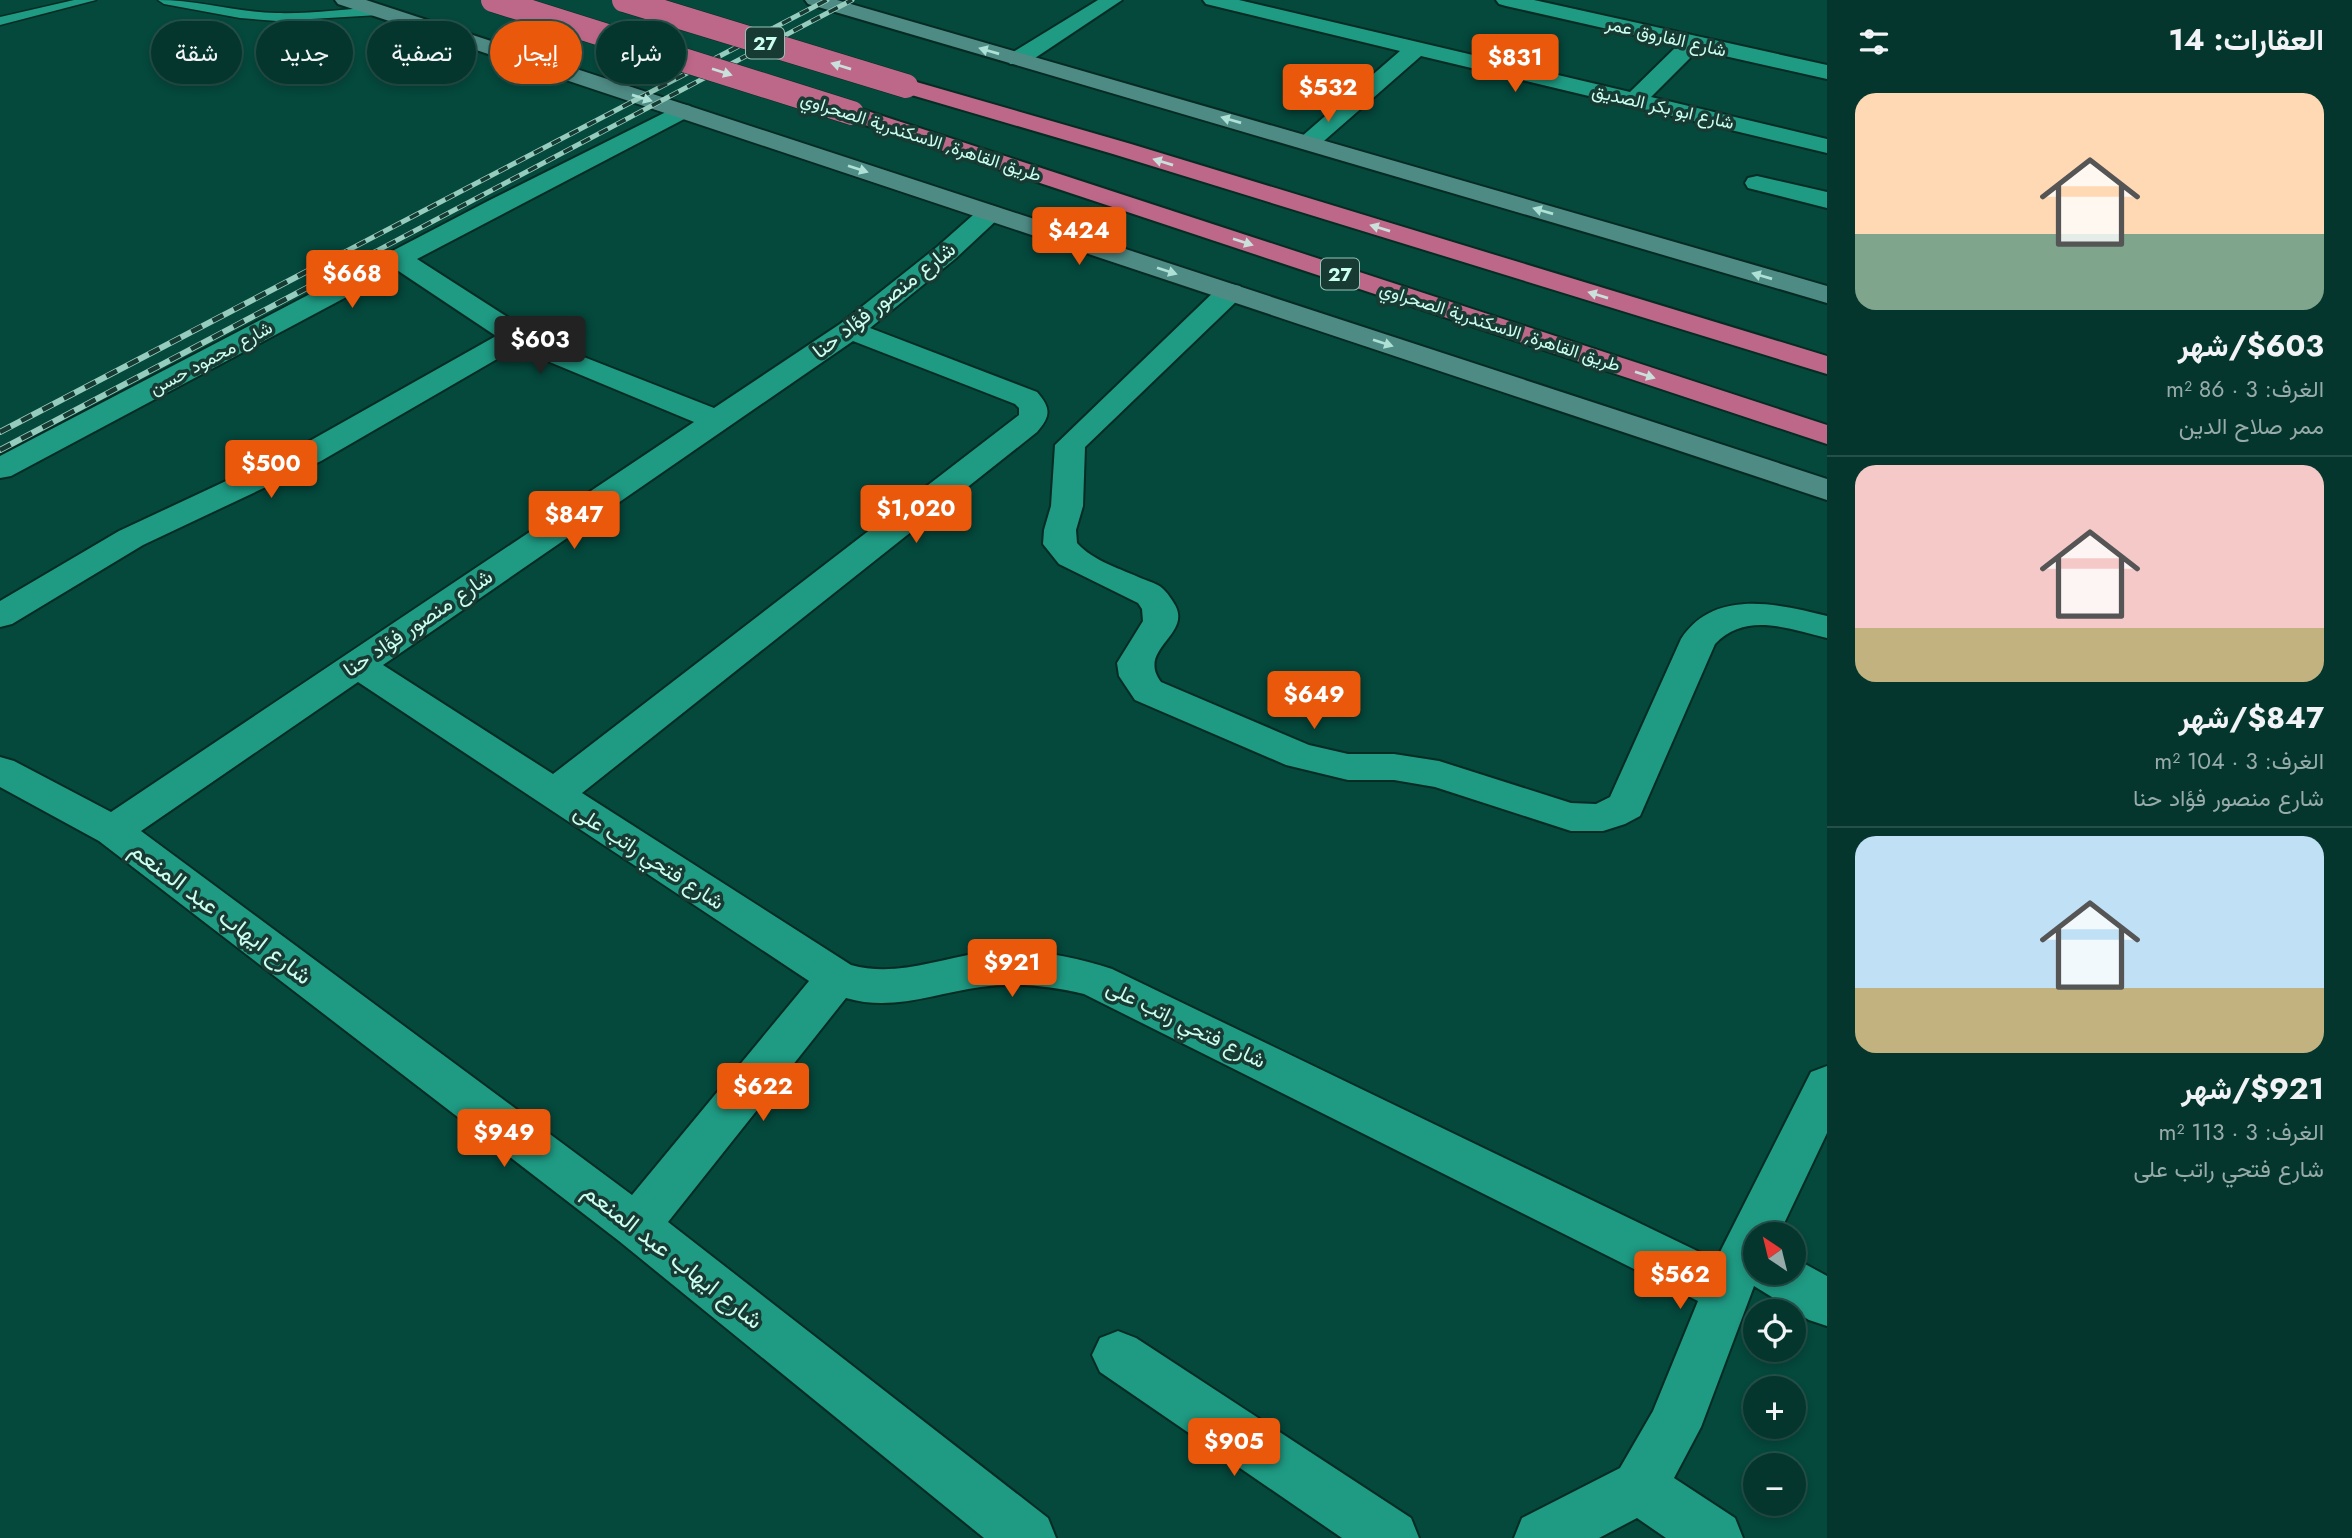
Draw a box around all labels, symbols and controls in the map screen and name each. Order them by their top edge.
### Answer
street label: شارع الفاروق عمر [1602,10,1729,64]
text: العقارات: 14 [2169,18,2324,61]
chip: شقة [151,21,242,84]
chip: جديد [256,21,353,84]
chip: تصفية [367,21,476,84]
chip: إيجار [490,21,582,84]
chip: شراء [596,21,686,84]
icon: filters [1855,23,1893,61]
road number: 27 [746,28,784,58]
pin: $831 [1474,34,1556,94]
text: $831 [1488,40,1542,74]
one-way arrow [978,45,999,55]
one-way arrow [830,61,851,71]
pin: $532 [1287,64,1369,124]
one-way arrow [711,67,732,78]
text: $532 [1299,70,1357,104]
street label: شارع ابو بكر الصديق [1589,78,1737,136]
street label: طريق القاهرة, الاسكندرية الصحراوي [797,86,1045,190]
one-way arrow [632,93,653,104]
one-way arrow [1220,114,1242,125]
icon: home [2027,139,2153,265]
one-way arrow [1152,156,1173,166]
one-way arrow [848,164,869,175]
one-way arrow [1533,206,1554,216]
pin: $424 [1038,208,1120,267]
text: $424 [1048,213,1110,247]
one-way arrow [1370,223,1391,233]
street label: شارع منصور فؤاد حنا [806,234,962,366]
one-way arrow [1232,238,1253,248]
pin: $668 [311,250,393,310]
text: $668 [322,256,382,290]
road number: 27 [1321,258,1359,290]
one-way arrow [1157,266,1178,277]
one-way arrow [1751,270,1772,280]
street label: طريق القاهرة, الاسكندرية الصحراوي [1376,276,1624,380]
one-way arrow [1587,289,1608,300]
street label: شارع محمود حسن [145,315,277,401]
pin: $603 [499,316,581,376]
text: $603 [510,322,570,356]
text: $603/شهر [2178,324,2324,367]
one-way arrow [1373,338,1394,349]
one-way arrow [1635,370,1656,381]
text: الغرف: 3 · 86 m² [2166,372,2324,406]
text: ممر صلاح الدين [2179,409,2324,443]
pin: $500 [230,440,312,500]
text: $500 [241,446,301,480]
pin: $1,020 [859,486,973,545]
pin: $847 [533,491,615,551]
text: $1,020 [876,491,956,525]
text: $847 [545,497,603,531]
icon: home [2027,511,2153,637]
street label: شارع منصور فؤاد حنا [337,562,499,684]
pin: $649 [1273,672,1355,731]
text: $649 [1283,677,1345,711]
text: $847/شهر [2178,696,2324,739]
text: الغرف: 3 · 104 m² [2154,744,2324,778]
text: شارع منصور فؤاد حنا [2133,781,2324,815]
street label: شارع فتحي راتب على [567,797,730,919]
street label: شارع ايهاب عبد المنعم [123,832,320,993]
icon: home [2027,882,2153,1008]
pin: $921 [971,940,1053,999]
text: $921 [984,945,1040,979]
street label: شارع فتحي راتب على [1100,972,1271,1077]
pin: $622 [722,1064,804,1123]
text: $921/شهر [2181,1067,2324,1110]
text: $622 [733,1069,793,1103]
pin: $949 [463,1110,545,1169]
text: $949 [473,1115,535,1149]
text: الغرف: 3 · 113 m² [2158,1115,2324,1149]
text: شارع فتحي راتب على [2133,1152,2324,1186]
street label: شارع ايهاب عبد المنعم [576,1174,771,1337]
north arrow [1743,1222,1806,1284]
map controls [1743,1222,1806,1516]
pin: $562 [1639,1252,1721,1311]
text: $562 [1650,1257,1710,1291]
button: locate [1743,1299,1806,1362]
button: + [1743,1376,1806,1439]
pin: $905 [1193,1418,1275,1478]
text: $905 [1204,1424,1264,1458]
button: − [1743,1453,1806,1516]

